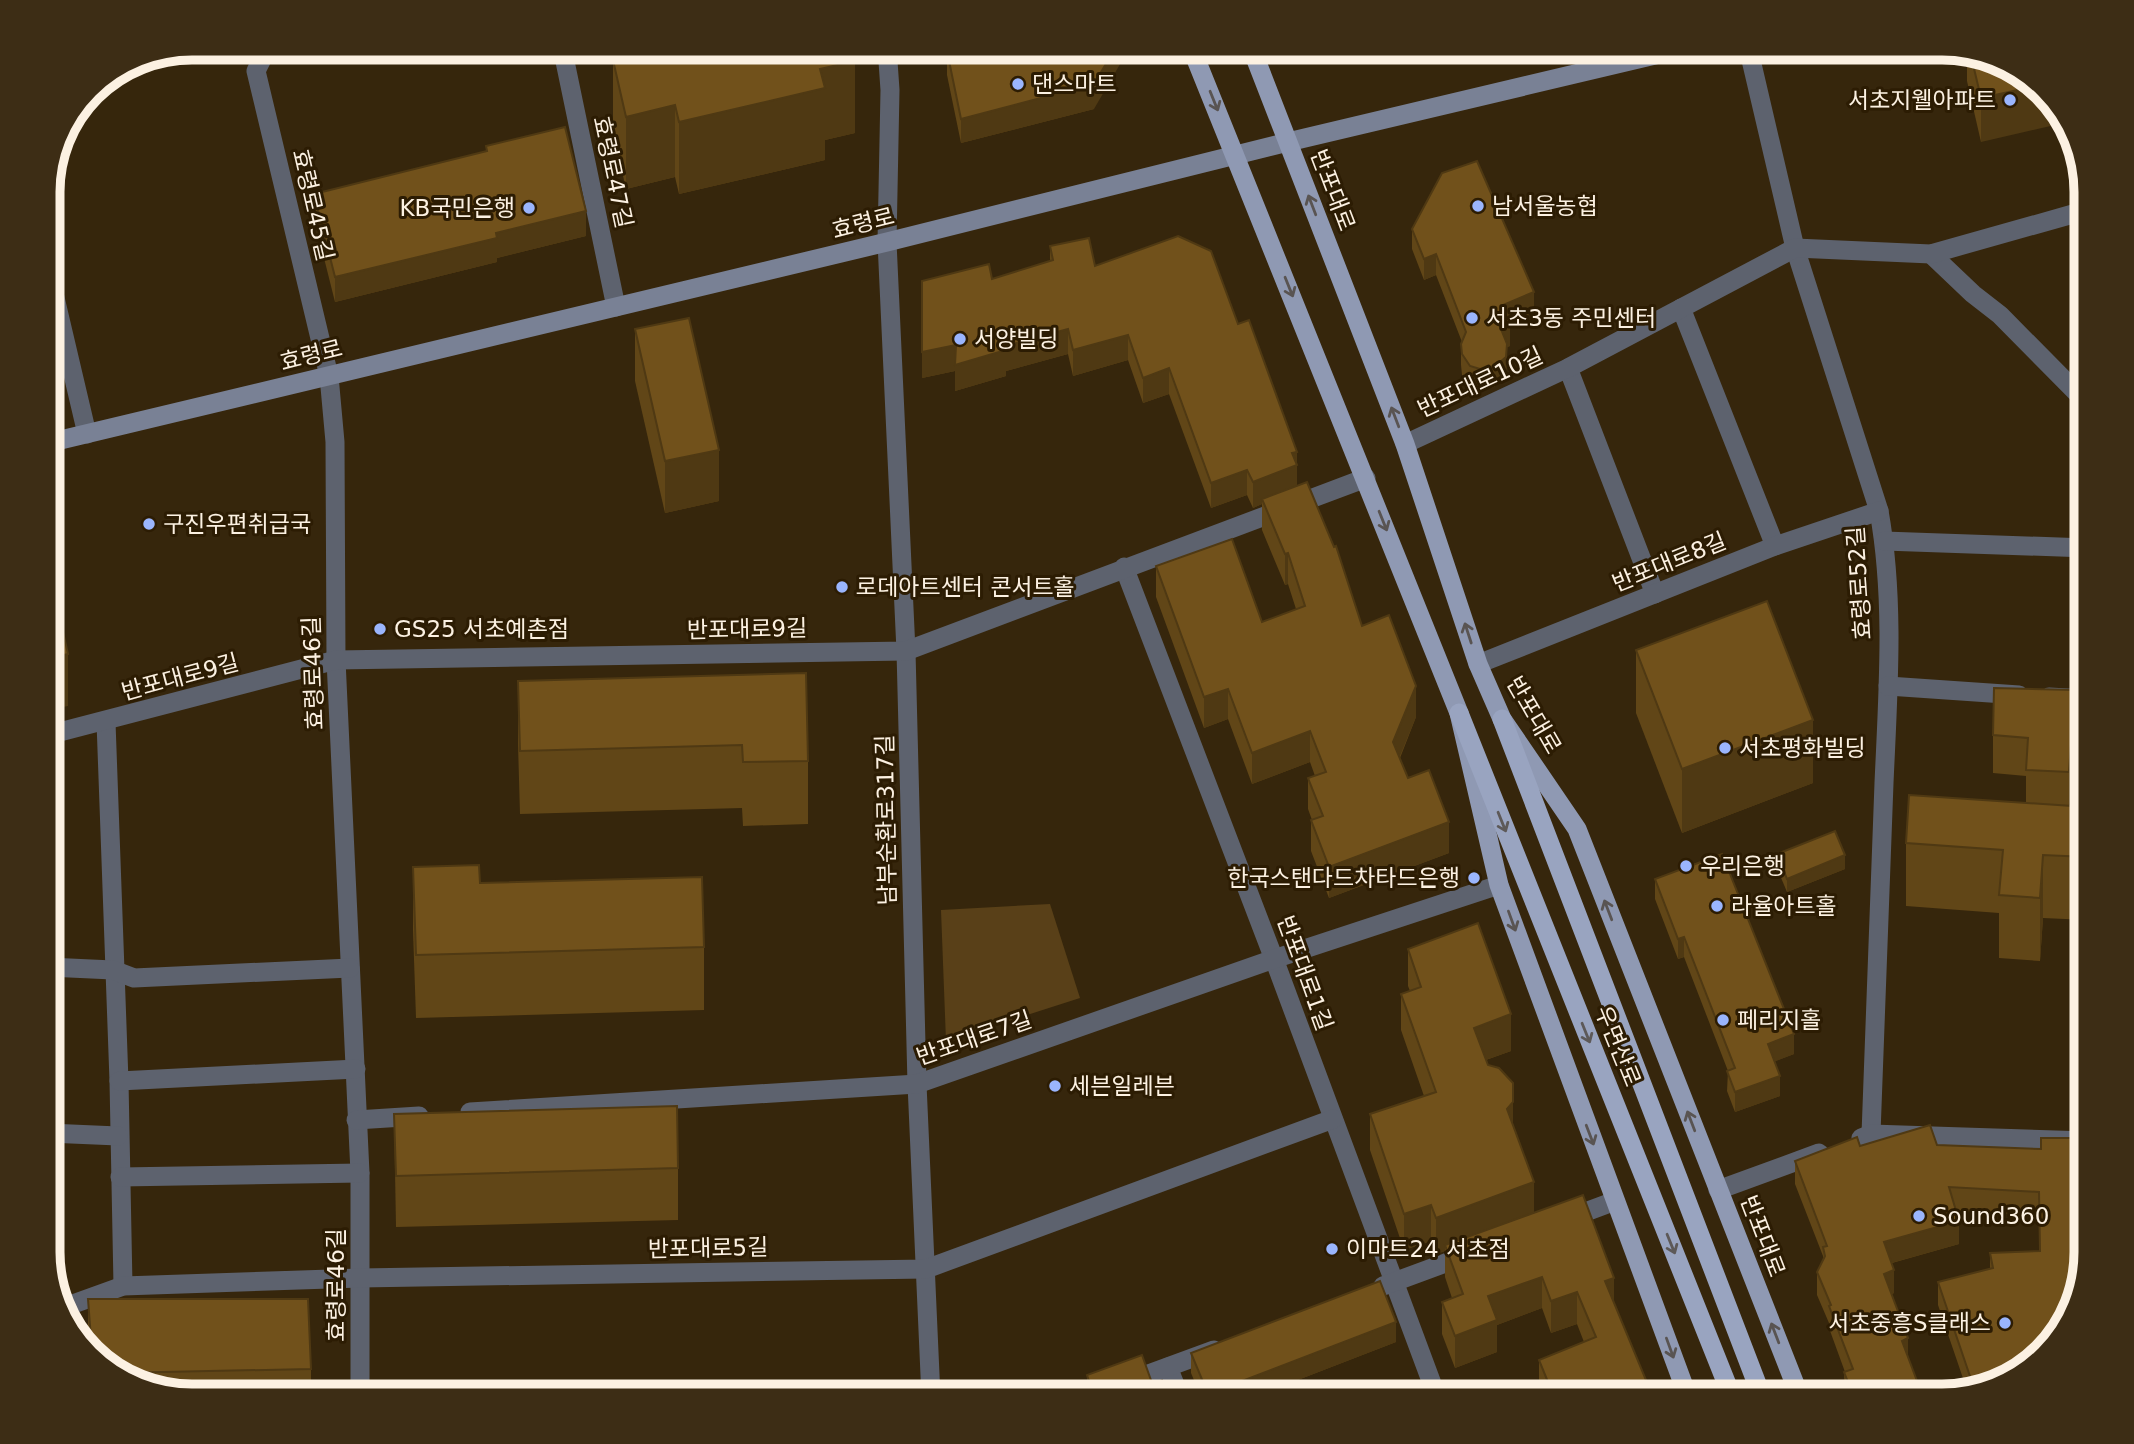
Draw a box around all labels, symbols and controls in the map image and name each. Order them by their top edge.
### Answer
place label: 댄스마트 [1032,71,1117,97]
marker: 댄스마트 [1010,76,1026,92]
place label: 서초지웰아파트 [1848,87,1996,113]
one-way arrow [1208,90,1221,112]
marker: 서초지웰아파트 [2002,92,2018,108]
street label: 효령로47길 [588,114,638,230]
street label: 반포대로 [1306,146,1360,234]
street label: 효령로45길 [288,147,338,263]
place label: 남서울농협 [1492,193,1598,219]
place label: KB국민은행 [399,195,515,221]
one-way arrow [1305,195,1318,217]
marker: 남서울농협 [1470,198,1486,214]
marker: KB국민은행 [521,200,537,216]
street label: 효령로 [829,203,897,243]
one-way arrow [1283,275,1296,297]
place label: 서초3동 주민센터 [1486,305,1656,331]
marker: 서초3동 주민센터 [1464,310,1480,326]
place label: 서양빌딩 [974,326,1059,352]
marker: 서양빌딩 [952,331,968,347]
street label: 효령로 [277,335,345,375]
street label: 반포대로10길 [1413,342,1547,422]
one-way arrow [1387,407,1400,429]
one-way arrow [1377,509,1390,531]
place label: 구진우편취급국 [163,511,311,537]
marker: 구진우편취급국 [141,516,157,532]
street label: 효령로52길 [1842,525,1876,641]
street label: 반포대로8길 [1608,527,1730,597]
place label: 로데아트센터 콘서트홀 [856,574,1075,600]
marker: 로데아트센터 콘서트홀 [834,579,850,595]
street label: 반포대로9길 [687,615,807,643]
street label: 효령로46길 [298,616,328,730]
place label: GS25 서초예촌점 [394,616,569,642]
marker: GS25 서초예촌점 [372,621,388,637]
one-way arrow [1461,622,1473,644]
street label: 반포대로9길 [118,649,242,705]
street label: 반포대로 [1502,672,1566,758]
street label: 남부순환로317길 [872,734,900,906]
place label: 서초평화빌딩 [1739,735,1866,761]
marker: 서초평화빌딩 [1717,740,1733,756]
one-way arrow [1497,810,1510,832]
place label: 우리은행 [1700,853,1785,879]
marker: 우리은행 [1678,858,1694,874]
place label: 한국스탠다드차타드은행 [1227,865,1460,891]
marker: 한국스탠다드차타드은행 [1466,870,1482,886]
place label: 라율아트홀 [1731,893,1837,919]
marker: 라율아트홀 [1709,898,1725,914]
one-way arrow [1601,899,1614,921]
one-way arrow [1507,910,1519,932]
street label: 반포대로1길 [1272,912,1338,1034]
street label: 우면산로 [1590,1002,1646,1090]
street label: 반포대로7길 [913,1006,1035,1070]
place label: 페리지홀 [1737,1007,1822,1033]
marker: 페리지홀 [1715,1012,1731,1028]
one-way arrow [1581,1022,1594,1043]
place label: 세븐일레븐 [1069,1073,1175,1099]
marker: 세븐일레븐 [1047,1078,1063,1094]
one-way arrow [1684,1111,1697,1133]
one-way arrow [1585,1123,1598,1145]
street label: 반포대로 [1736,1192,1790,1280]
place label: Sound360 [1933,1203,2049,1229]
marker: Sound360 [1911,1208,1927,1224]
street label: 효령로46길 [323,1228,349,1342]
one-way arrow [1665,1233,1678,1255]
street label: 반포대로5길 [648,1234,768,1262]
place label: 이마트24 서초점 [1346,1236,1510,1262]
marker: 이마트24 서초점 [1324,1241,1340,1257]
place label: 서초중흥S클래스 [1828,1310,1991,1336]
marker: 서초중흥S클래스 [1997,1315,2013,1331]
one-way arrow [1767,1323,1780,1345]
one-way arrow [1664,1337,1677,1359]

